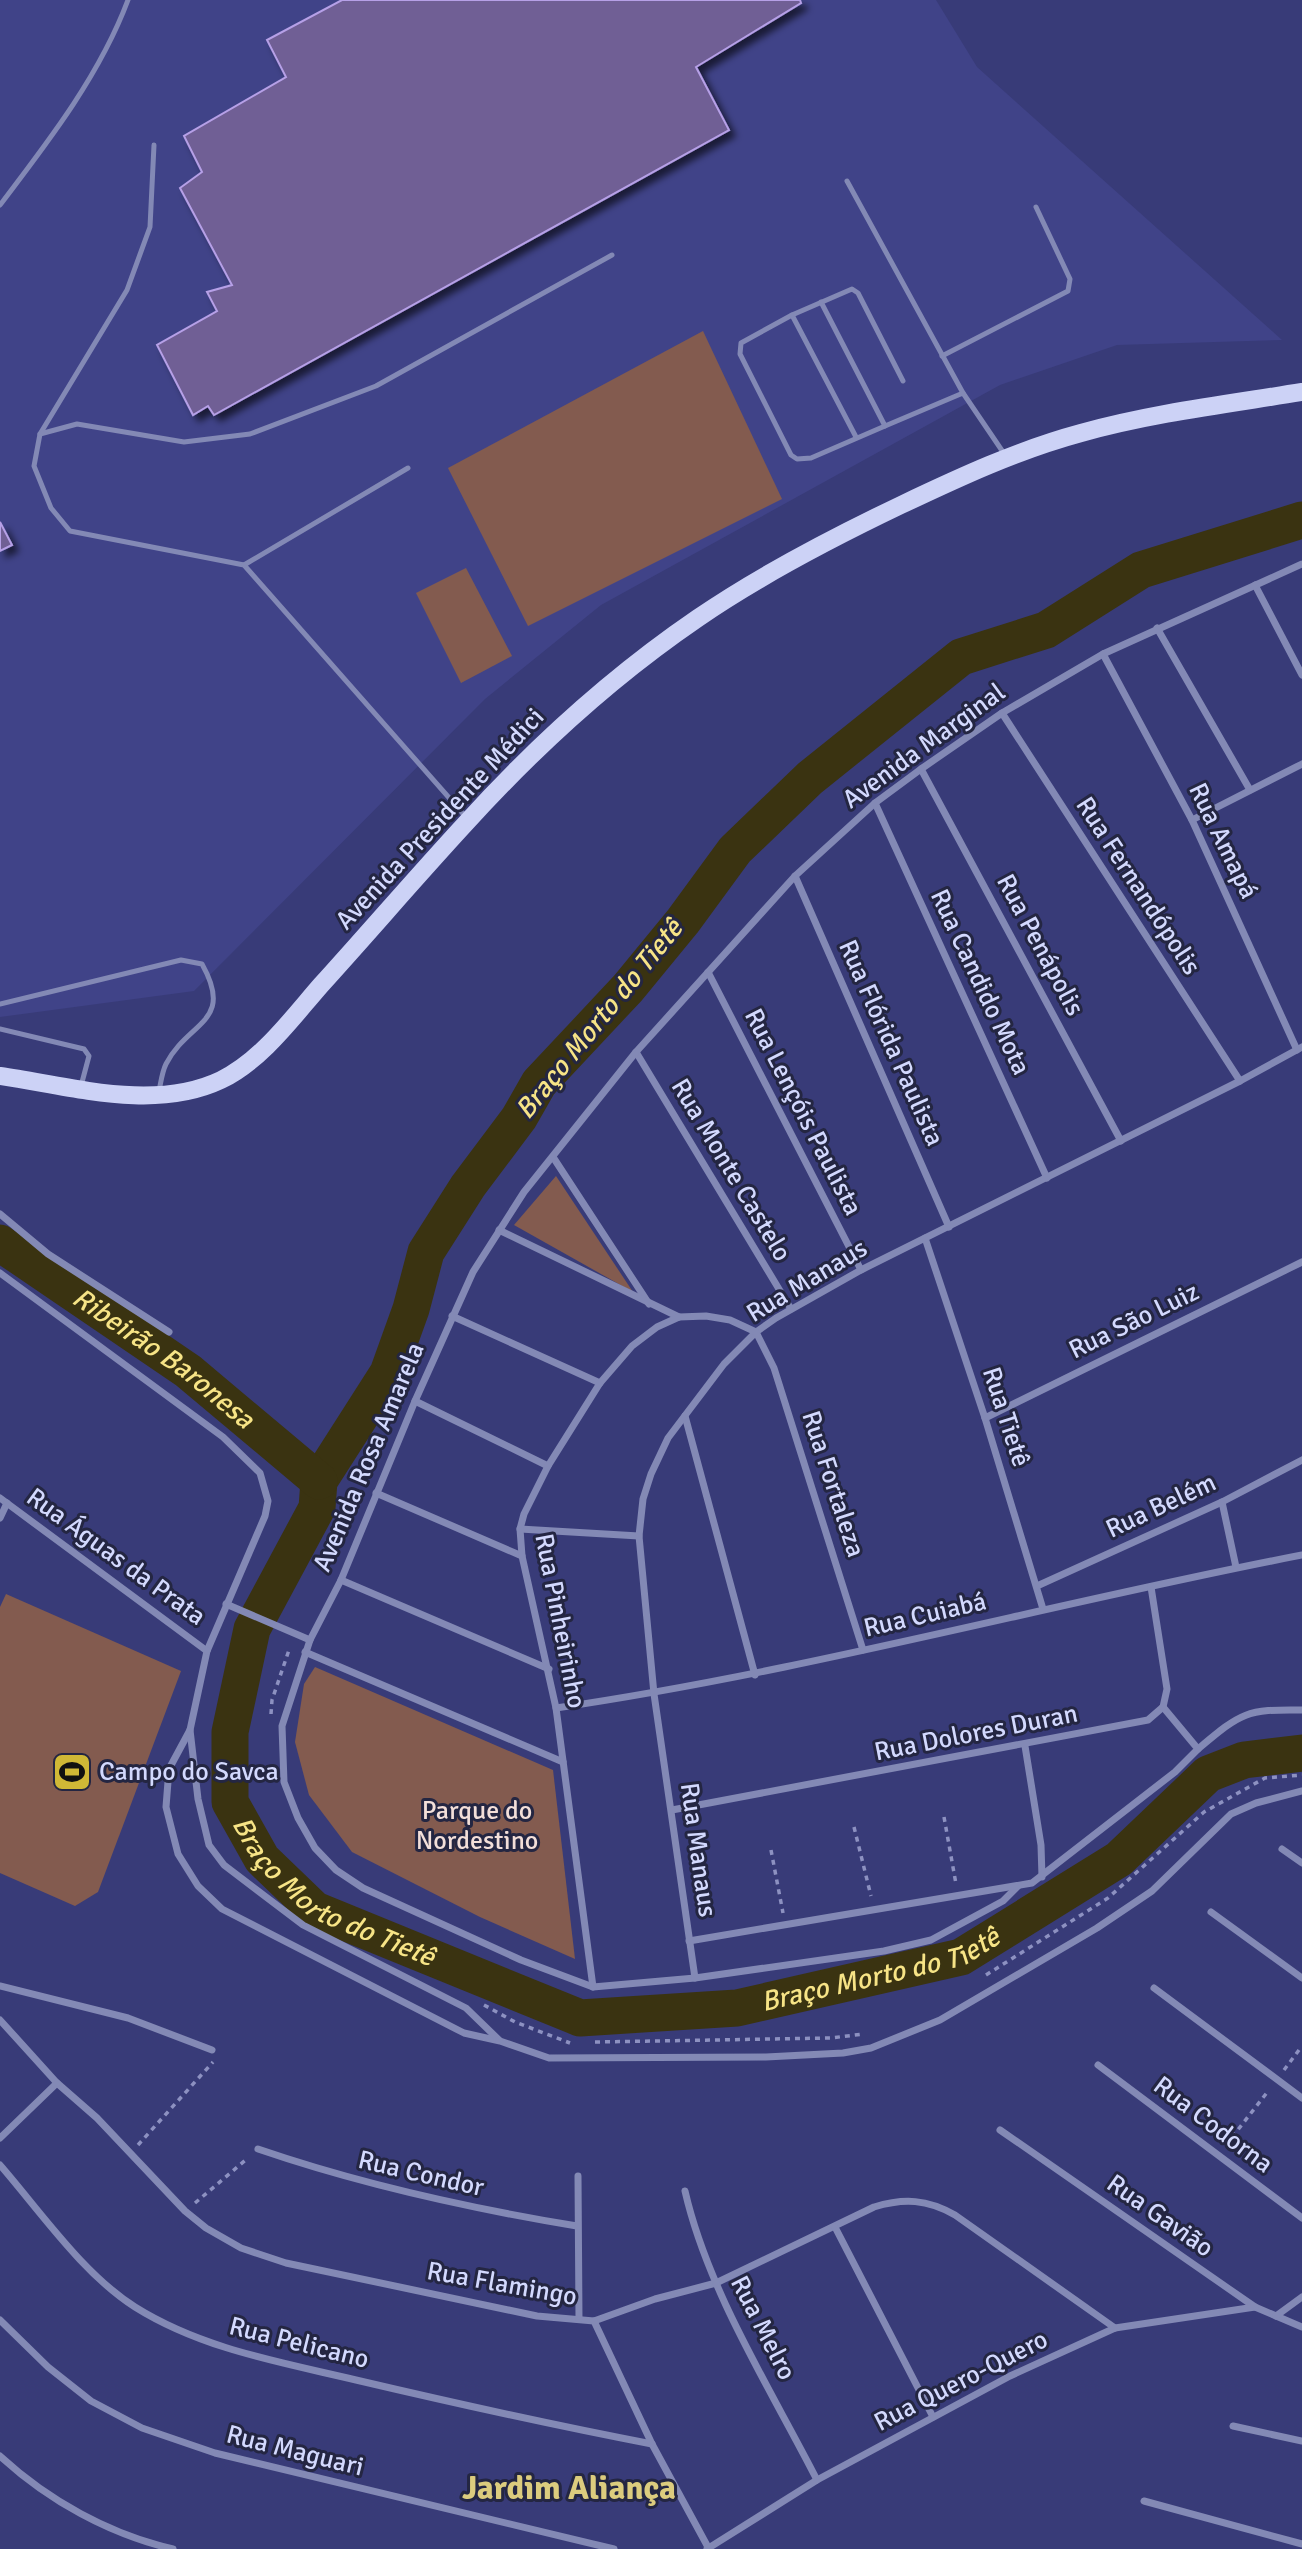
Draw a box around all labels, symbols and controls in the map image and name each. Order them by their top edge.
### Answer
street label: Avenida Marginal [836,676,1012,816]
street label: Avenida Presidente Médici [329,701,551,937]
street label: Rua Amapá [1181,778,1265,904]
street label: Rua Fernandópolis [1069,791,1207,981]
street label: Rua Penápolis [989,869,1091,1021]
street label: Rua Candido Mota [923,884,1037,1080]
water label: Braço Morto do Tietê [508,911,691,1126]
street label: Rua Flórida Paulista [831,935,951,1151]
street label: Rua Lençóis Paulista [737,1003,869,1221]
street label: Rua Monte Castelo [664,1073,798,1267]
street label: Rua Manaus [741,1232,873,1330]
street label: Rua São Luiz [1064,1276,1204,1366]
water label: Ribeirão Baronesa [66,1280,262,1437]
street label: Avenida Rosa Amarela [306,1338,432,1576]
street label: Rua Tietê [975,1363,1037,1471]
street label: Rua Fortaleza [794,1407,872,1561]
street label: Rua Belém [1101,1467,1221,1545]
street label: Rua Águas da Prata [20,1481,212,1633]
street label: Rua Pinheirinho [527,1531,593,1711]
street label: Rua Cuiabá [861,1585,989,1645]
street label: Rua Dolores Duran [872,1698,1080,1768]
sports icon: Campo do Savca [51,1751,93,1793]
place label: Campo do Savca [99,1756,279,1788]
street label: Rua Manaus [673,1781,723,1919]
park label: Parque do Nordestino [416,1795,538,1857]
water label: Braço Morto do Tietê [225,1811,442,1975]
water label: Braço Morto do Tietê [758,1919,1008,2019]
street label: Rua Codorna [1147,2070,1279,2180]
street label: Rua Condor [355,2144,488,2204]
street label: Rua Gavião [1101,2168,1219,2264]
street label: Rua Flamingo [424,2255,580,2313]
street label: Rua Melro [723,2271,803,2385]
street label: Rua Pelicano [226,2310,372,2376]
street label: Rua Quero-Quero [869,2323,1053,2439]
street label: Rua Maguari [223,2418,367,2484]
district label: Jardim Aliança [462,2468,676,2509]

